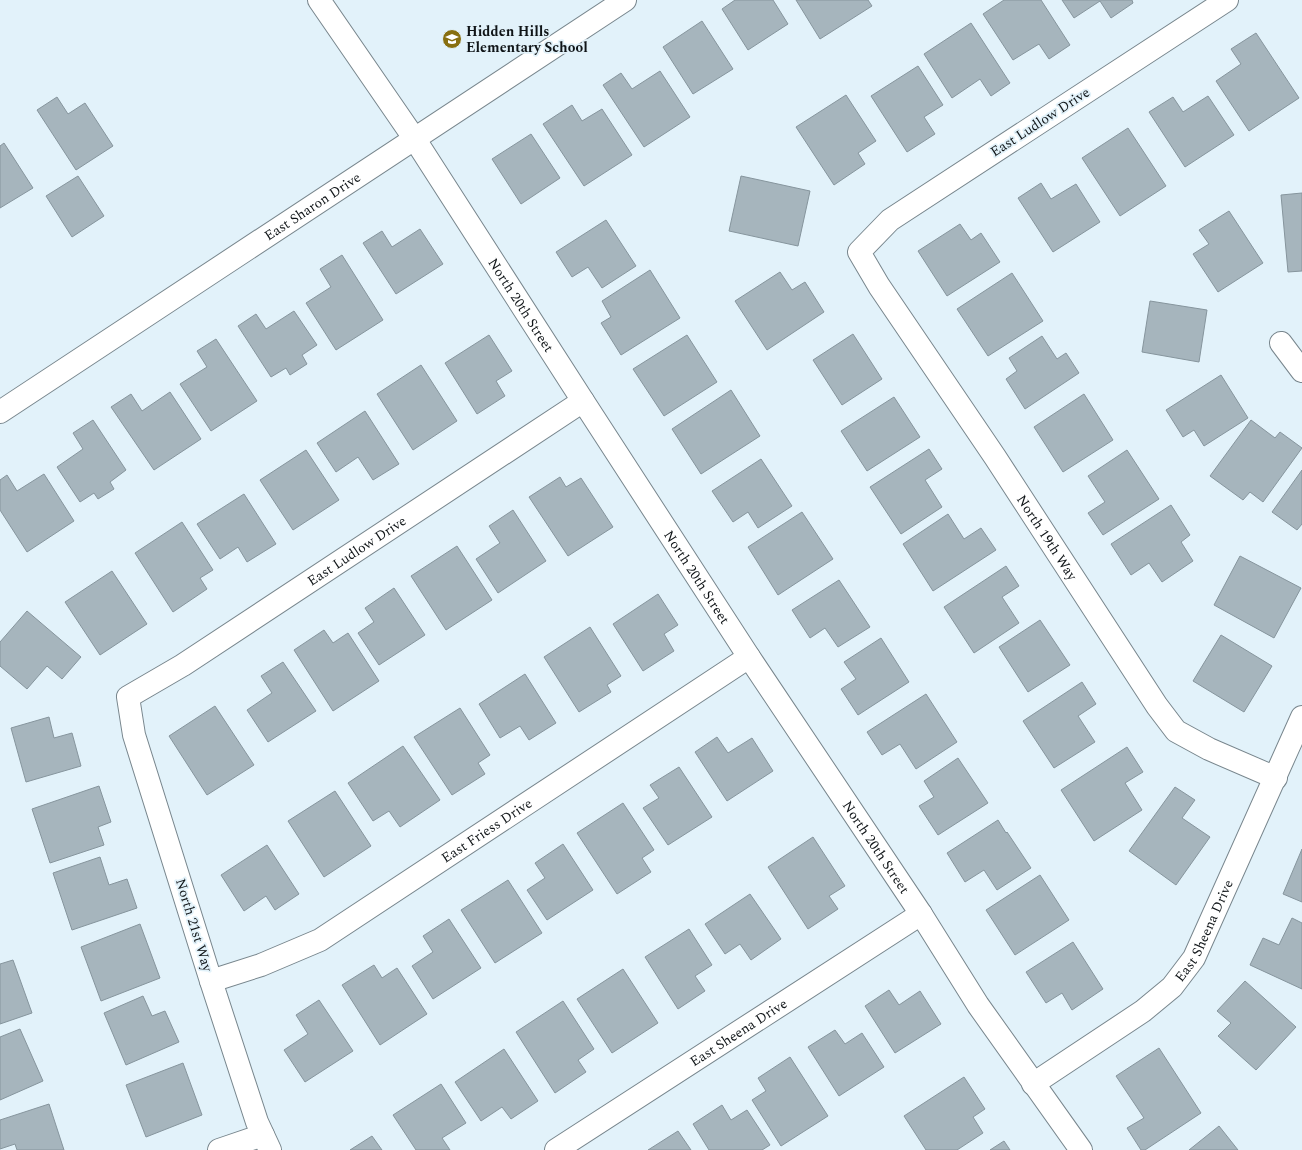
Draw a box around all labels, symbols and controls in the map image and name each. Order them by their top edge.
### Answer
place label: Hidden Hills Elementary School [466,21,588,58]
school or university icon: Hidden Hills Elementary School [441,28,463,50]
street label: East Ludlow Drive [986,82,1094,162]
street label: East Sharon Drive [260,166,365,246]
street label: North 20th Street [483,254,559,356]
street label: North 19th Way [1012,490,1084,585]
street label: East Ludlow Drive [303,510,411,591]
street label: North 20th Street [659,526,735,628]
street label: East Friess Drive [437,792,536,868]
street label: North 20th Street [837,796,915,898]
street label: North 21st Way [170,876,218,975]
street label: East Sheena Drive [1169,876,1238,986]
street label: East Sheena Drive [685,993,791,1071]

